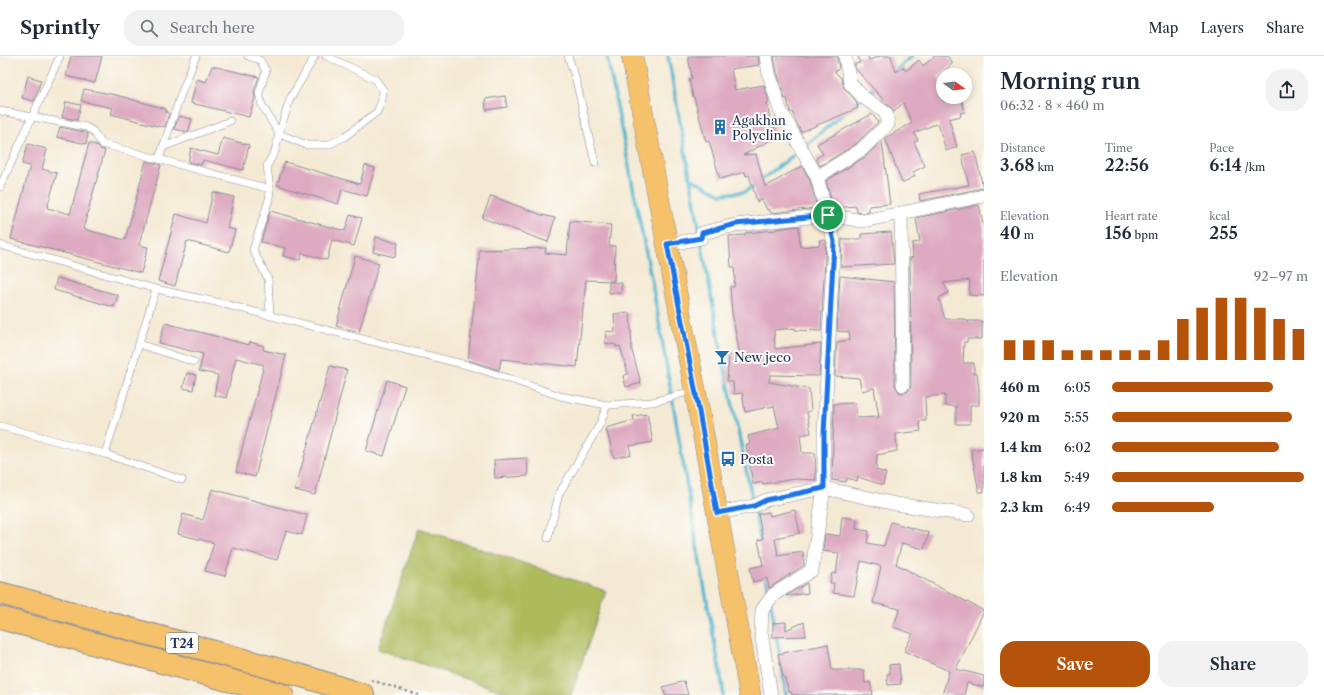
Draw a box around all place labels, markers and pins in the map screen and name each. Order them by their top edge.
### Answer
place label: Agakhan Polyclinic [731,112,793,143]
building icon: Agakhan Polyclinic [711,118,729,136]
pin [811,198,845,232]
bar icon: New jeco [713,348,731,366]
place label: New jeco [734,349,791,365]
bus stop icon: Posta [719,450,737,468]
place label: Posta [740,451,773,467]

